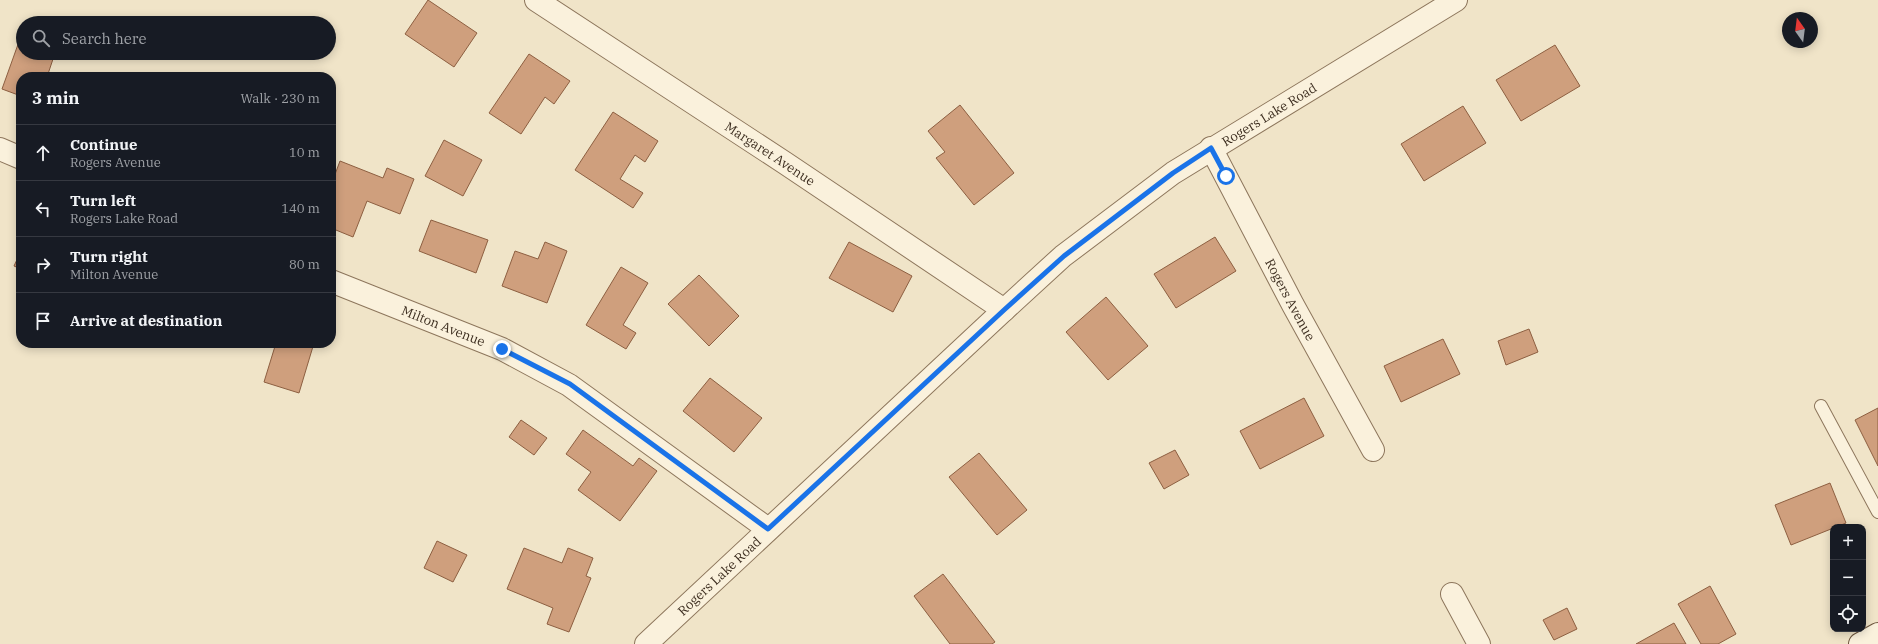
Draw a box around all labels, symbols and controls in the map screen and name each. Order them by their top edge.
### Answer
north arrow [1782,12,1818,48]
search box [16,16,336,60]
icon: search [30,27,52,49]
text: Search here [62,29,147,48]
street label: Rogers Lake Road [1219,79,1320,150]
text: 3 min [32,87,80,109]
text: Walk · 230 m [241,90,320,107]
street label: Margaret Avenue [722,118,818,190]
text: Continue [70,135,137,154]
icon: ahead [32,142,54,164]
text: 10 m [289,144,320,161]
text: Rogers Avenue [70,154,161,171]
route start [1217,167,1235,185]
text: Turn left [70,191,136,210]
icon: left [32,198,54,220]
text: 140 m [281,200,320,217]
text: Rogers Lake Road [70,210,178,227]
text: Turn right [70,247,148,266]
icon: right [32,254,54,276]
text: 80 m [289,256,320,273]
street label: Rogers Avenue [1261,256,1319,344]
text: Milton Avenue [70,266,158,283]
street label: Milton Avenue [399,302,487,350]
icon: arrive [32,310,54,332]
text: Arrive at destination [70,311,222,330]
route end [493,340,511,358]
map controls [1830,524,1866,632]
button: + [1830,524,1866,560]
street label: Rogers Lake Road [674,533,765,619]
button: − [1830,560,1866,596]
button: locate [1830,596,1866,632]

